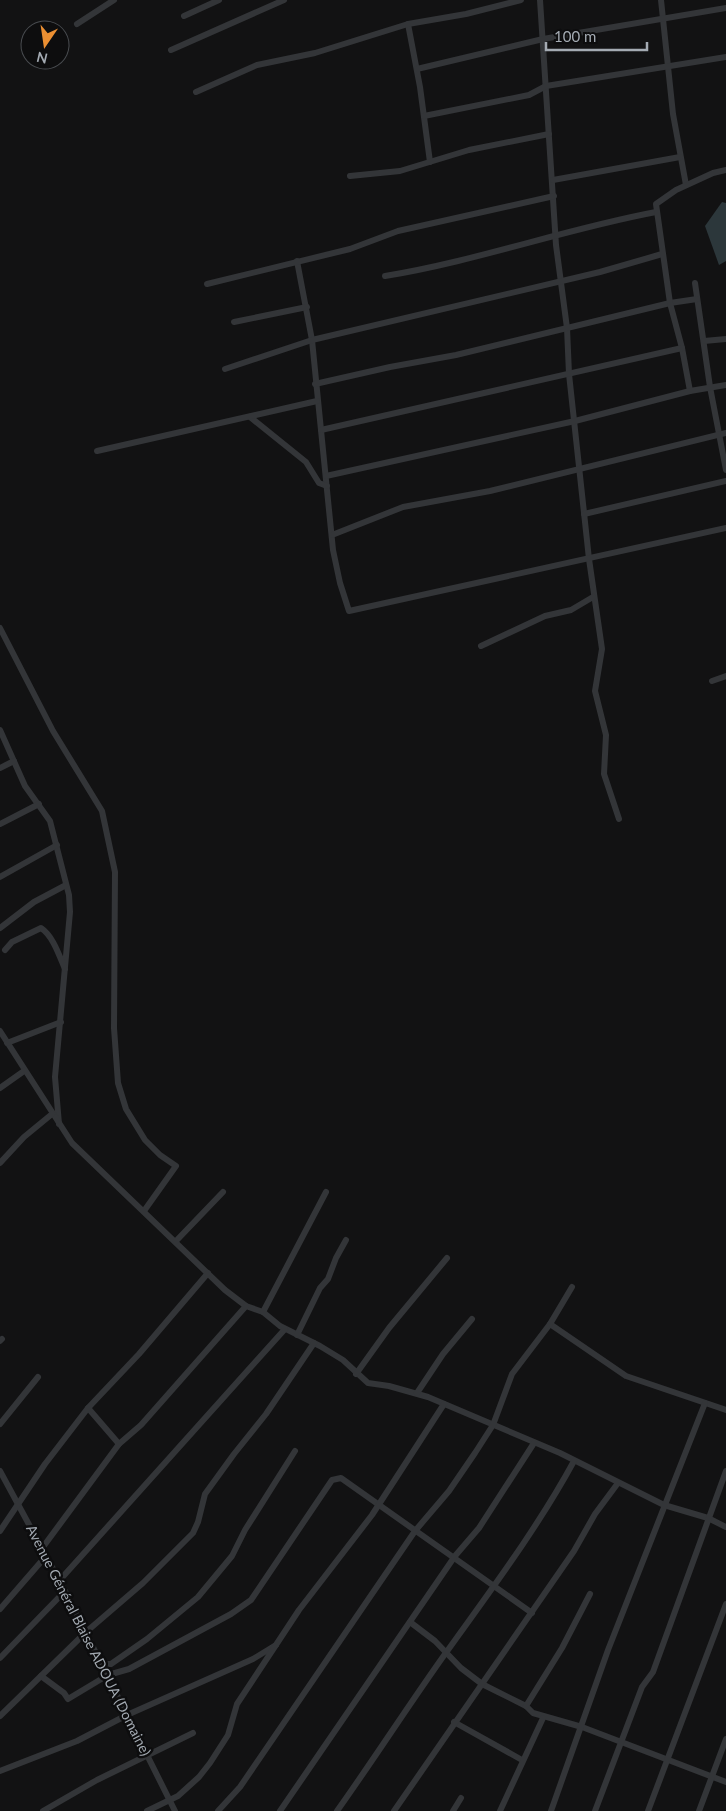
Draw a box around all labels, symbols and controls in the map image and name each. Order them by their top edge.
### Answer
north arrow [20,20,70,70]
scale bar [546,20,647,52]
text: 100 m [554,27,596,45]
text: N [35,49,49,68]
street label: Avenue Général Blaise ADOUA (Domaine) [23,1522,155,1759]

